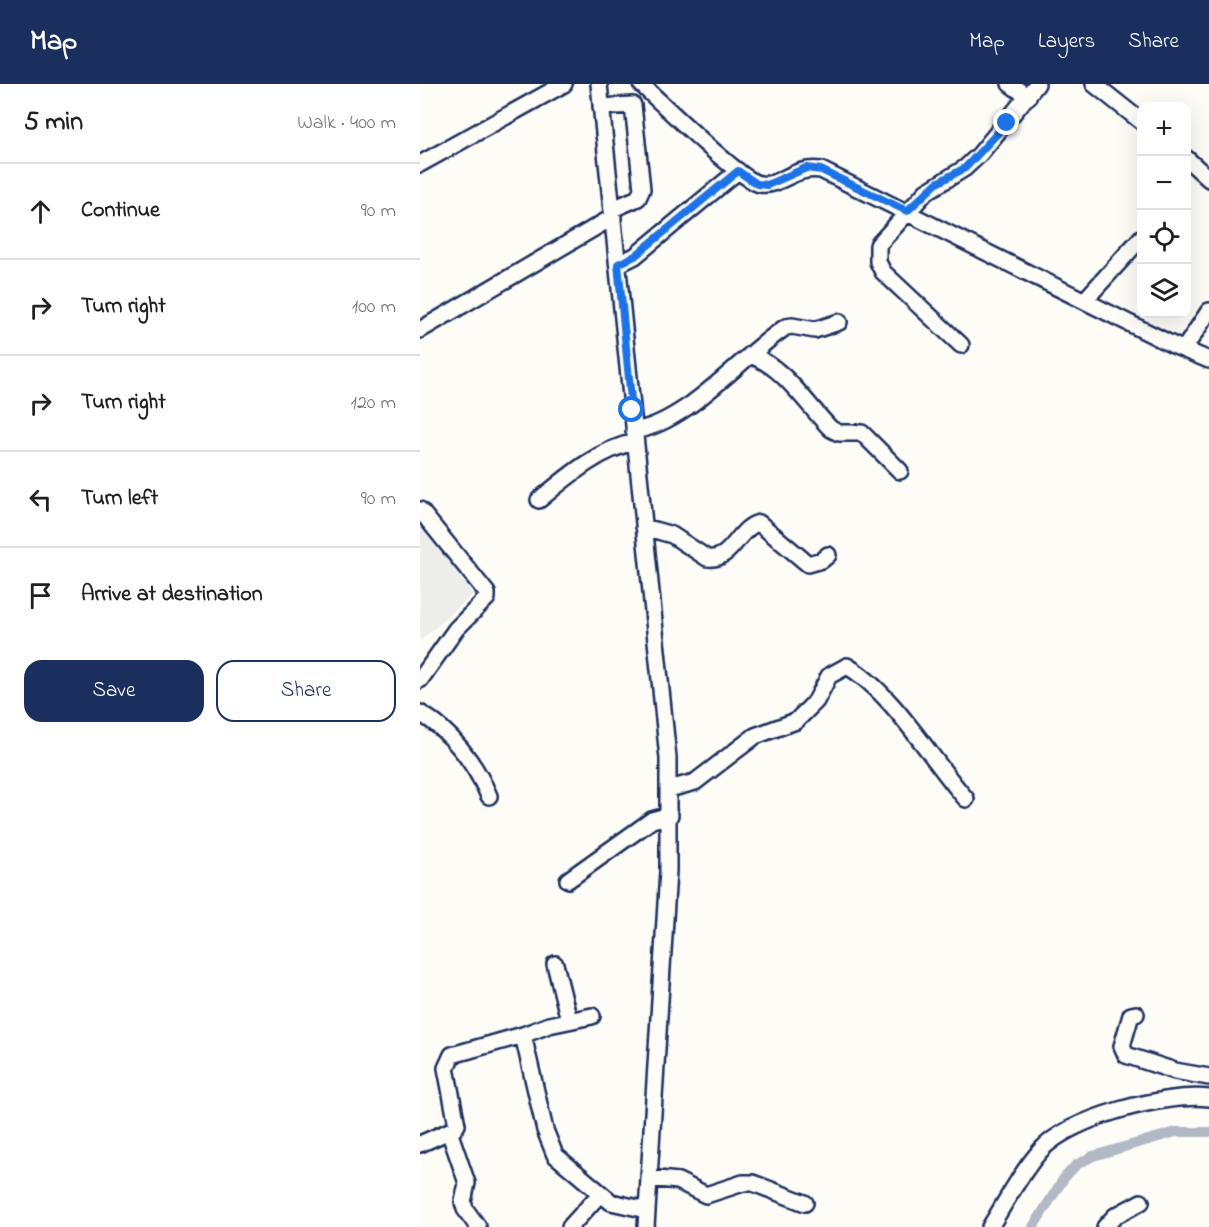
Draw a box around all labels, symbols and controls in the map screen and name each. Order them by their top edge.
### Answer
text: Map [30,22,77,63]
text: Map [969,27,1005,57]
text: Layers [1038,27,1095,57]
text: Share [1128,27,1179,57]
map controls [1137,102,1191,318]
button: + [1137,102,1191,156]
text: 5 min [24,104,83,142]
text: Walk · 400 m [297,109,396,138]
route end [993,109,1019,135]
button: − [1137,156,1191,210]
icon: ahead [24,195,57,228]
text: Continue [81,195,160,227]
text: 90 m [361,197,396,226]
button: locate [1137,210,1191,264]
button: layers [1137,264,1191,318]
icon: right [24,291,57,324]
text: Turn right [81,291,166,323]
text: 100 m [352,293,396,322]
icon: right [24,387,57,420]
text: Turn right [81,387,166,419]
text: 120 m [351,389,396,418]
route start [618,396,644,422]
icon: left [24,483,57,516]
text: Turn left [81,483,158,515]
text: 90 m [361,485,396,514]
icon: arrive [24,579,57,612]
text: Arrive at destination [81,579,263,611]
button: Save [24,660,204,722]
button: Share [216,660,396,722]

